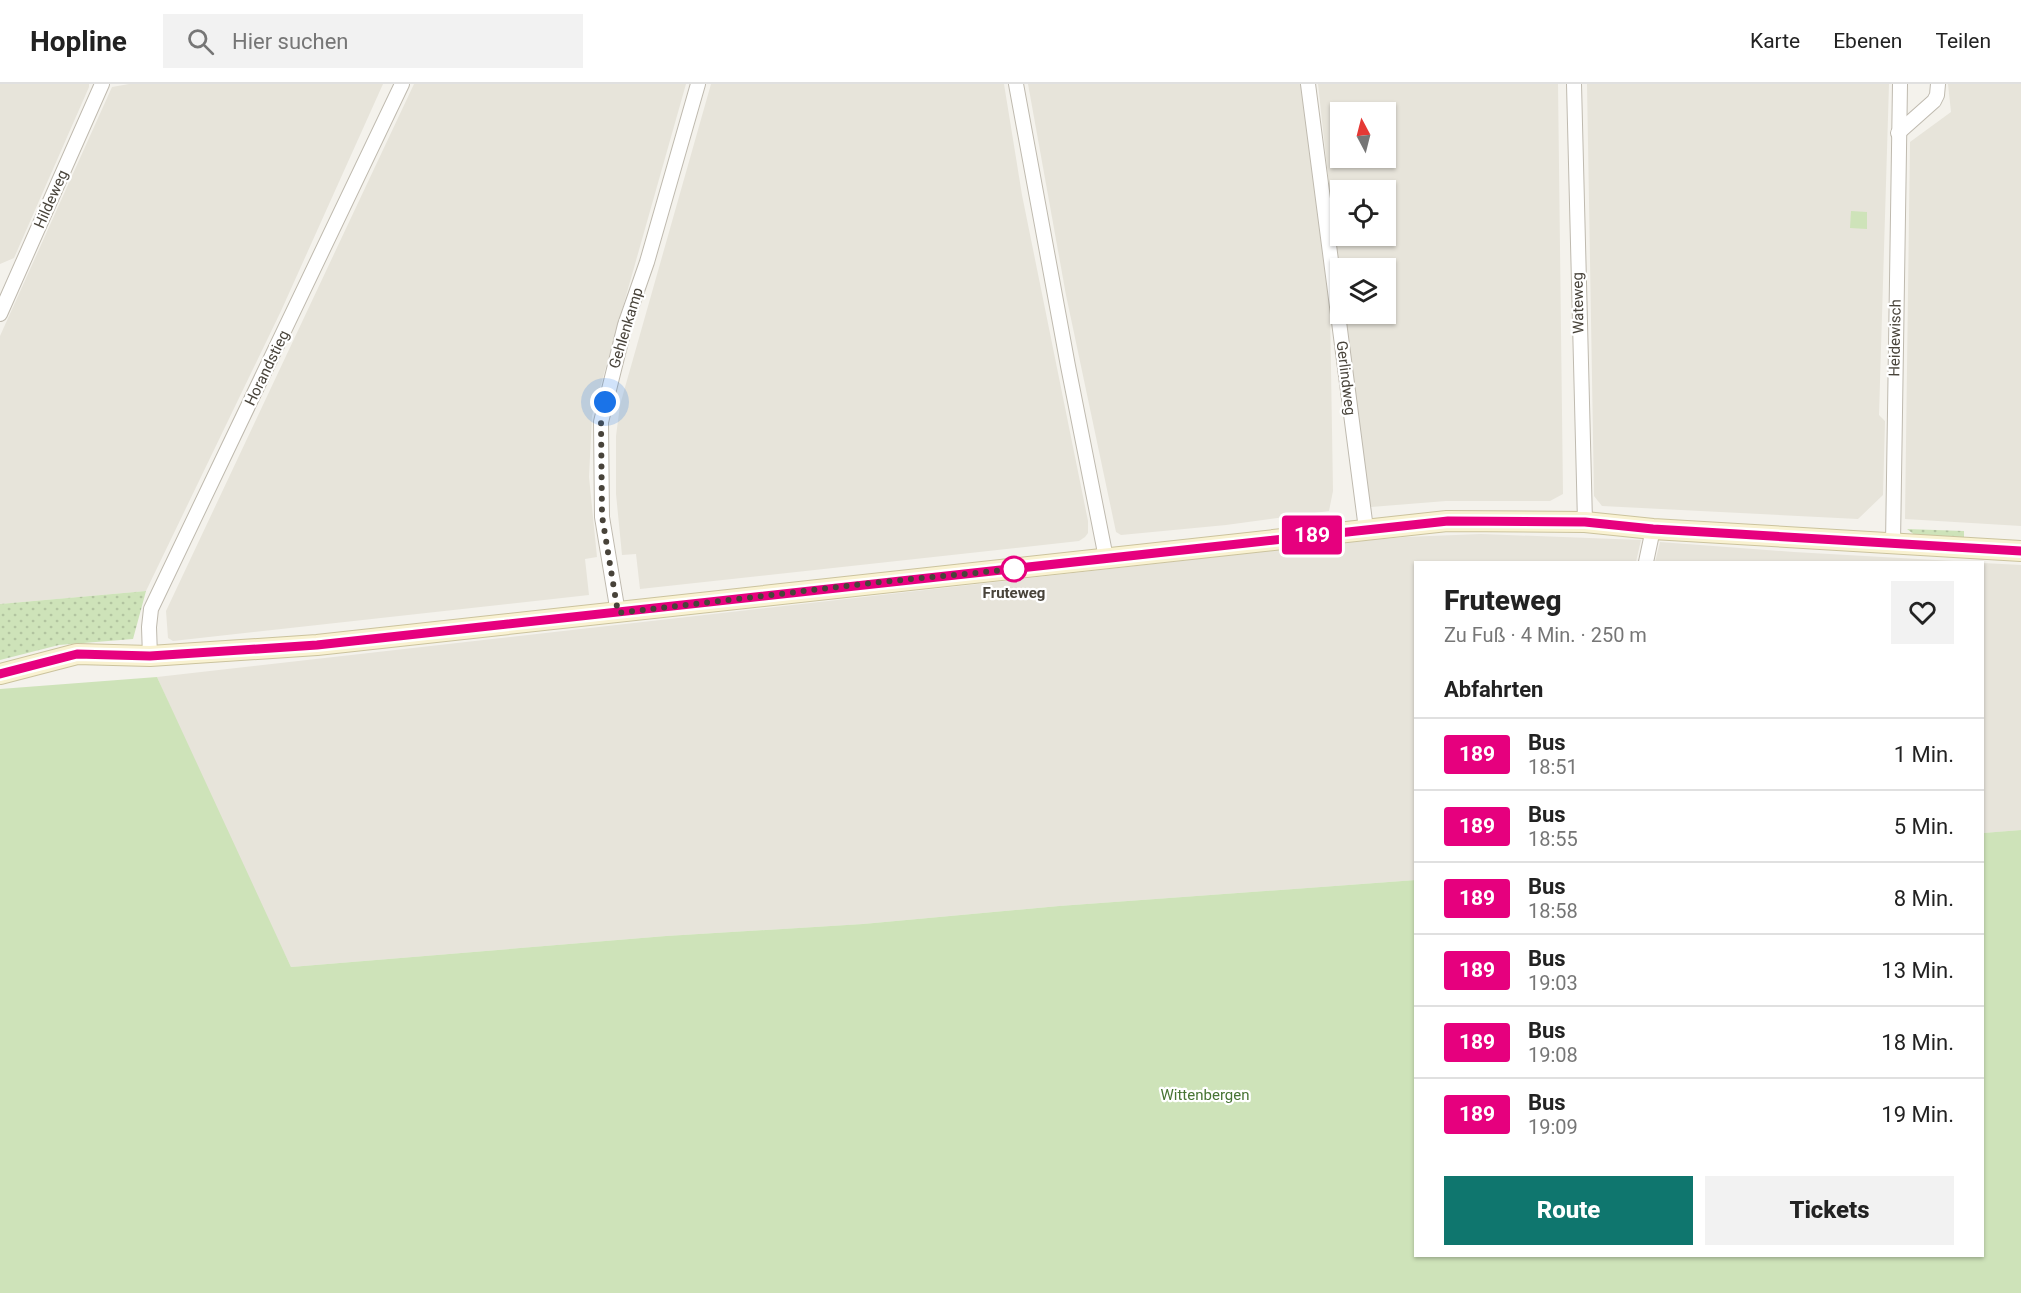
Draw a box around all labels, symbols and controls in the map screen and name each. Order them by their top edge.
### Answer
search box [163,14,583,68]
text: Hopline [30,25,127,58]
icon: search [184,25,217,58]
text: Hier suchen [232,29,349,54]
text: Karte [1750,29,1800,53]
text: Ebenen [1833,29,1902,53]
text: Teilen [1935,29,1991,53]
north arrow [1330,102,1396,168]
map controls [1330,102,1396,324]
street label: Hildeweg [30,167,72,231]
button: locate [1330,180,1396,246]
button: layers [1330,258,1396,324]
street label: Wateweg [1568,272,1588,334]
street label: Gehlenkamp [605,285,647,371]
street label: Heidewisch [1885,299,1905,377]
street label: Horandstieg [241,327,293,409]
street label: Gerlindweg [1332,340,1360,416]
your location [590,387,620,417]
line badge: 189 [1278,516,1346,554]
text: 189 [1294,523,1330,547]
marker: Fruteweg [1001,556,1027,582]
button: heart [1891,581,1954,644]
place label: Fruteweg [983,584,1045,602]
text: Fruteweg [1444,584,1562,617]
text: Zu Fuß · 4 Min. · 250 m [1444,623,1647,647]
text: Abfahrten [1444,677,1543,702]
text: Bus [1528,730,1566,755]
text: 189 [1459,742,1495,766]
text: 1 Min. [1894,742,1954,767]
text: 18:51 [1528,755,1578,779]
text: Bus [1528,802,1566,827]
text: 189 [1459,814,1495,838]
text: 5 Min. [1894,814,1954,839]
text: 18:55 [1528,827,1578,851]
text: Bus [1528,874,1566,899]
text: 189 [1459,886,1495,910]
text: 8 Min. [1894,886,1954,911]
text: 18:58 [1528,899,1578,923]
text: Bus [1528,946,1566,971]
text: 189 [1459,958,1495,982]
text: 13 Min. [1881,958,1954,983]
text: 19:03 [1528,971,1578,995]
text: Bus [1528,1018,1566,1043]
text: 189 [1459,1030,1495,1054]
text: 18 Min. [1881,1030,1954,1055]
text: 19:08 [1528,1043,1578,1067]
park label: Wittenbergen [1161,1086,1250,1104]
text: Bus [1528,1090,1566,1115]
text: 189 [1459,1102,1495,1126]
text: 19 Min. [1881,1102,1954,1127]
text: 19:09 [1528,1115,1578,1139]
button: Route [1444,1176,1693,1245]
button: Tickets [1705,1176,1954,1245]

